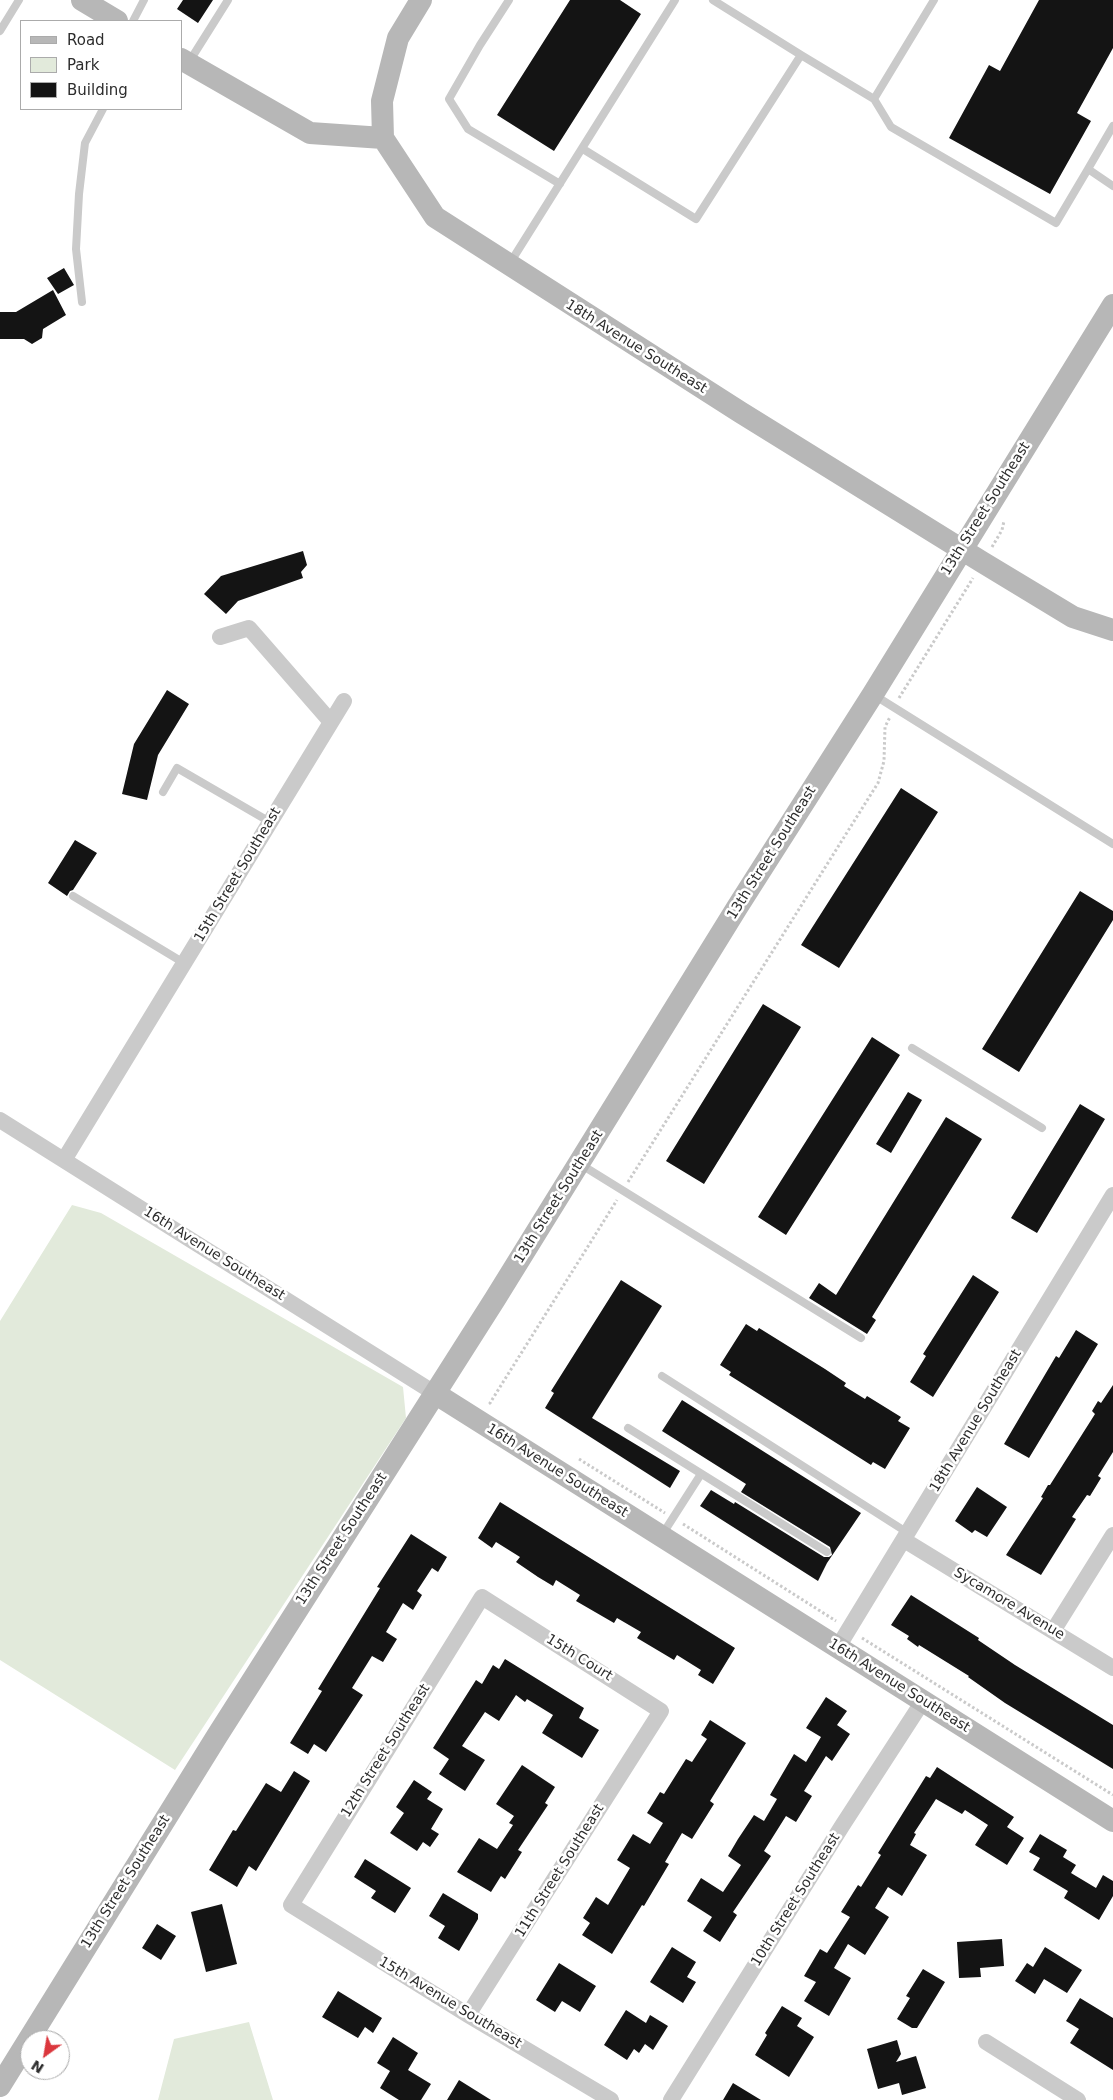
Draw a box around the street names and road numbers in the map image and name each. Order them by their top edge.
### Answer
street label: 18th Avenue Southeast [562,296,710,398]
street label: 13th Street Southeast [938,439,1034,579]
street label: 13th Street Southeast [724,783,820,923]
street label: 15th Street Southeast [191,805,285,945]
street label: 13th Street Southeast [511,1127,607,1267]
street label: 16th Avenue Southeast [140,1203,288,1305]
street label: 18th Avenue Southeast [927,1346,1025,1496]
street label: 16th Avenue Southeast [483,1420,631,1522]
street label: 13th Street Southeast [293,1470,391,1608]
street label: Sycamore Avenue [951,1564,1067,1644]
street label: 15th Court [543,1631,615,1685]
street label: 16th Avenue Southeast [825,1635,973,1737]
street label: 12th Street Southeast [338,1681,434,1821]
street label: 11th Street Southeast [512,1801,608,1941]
street label: 13th Street Southeast [78,1812,174,1952]
street label: 10th Street Southeast [748,1830,844,1970]
street label: 15th Avenue Southeast [375,1954,525,2052]

